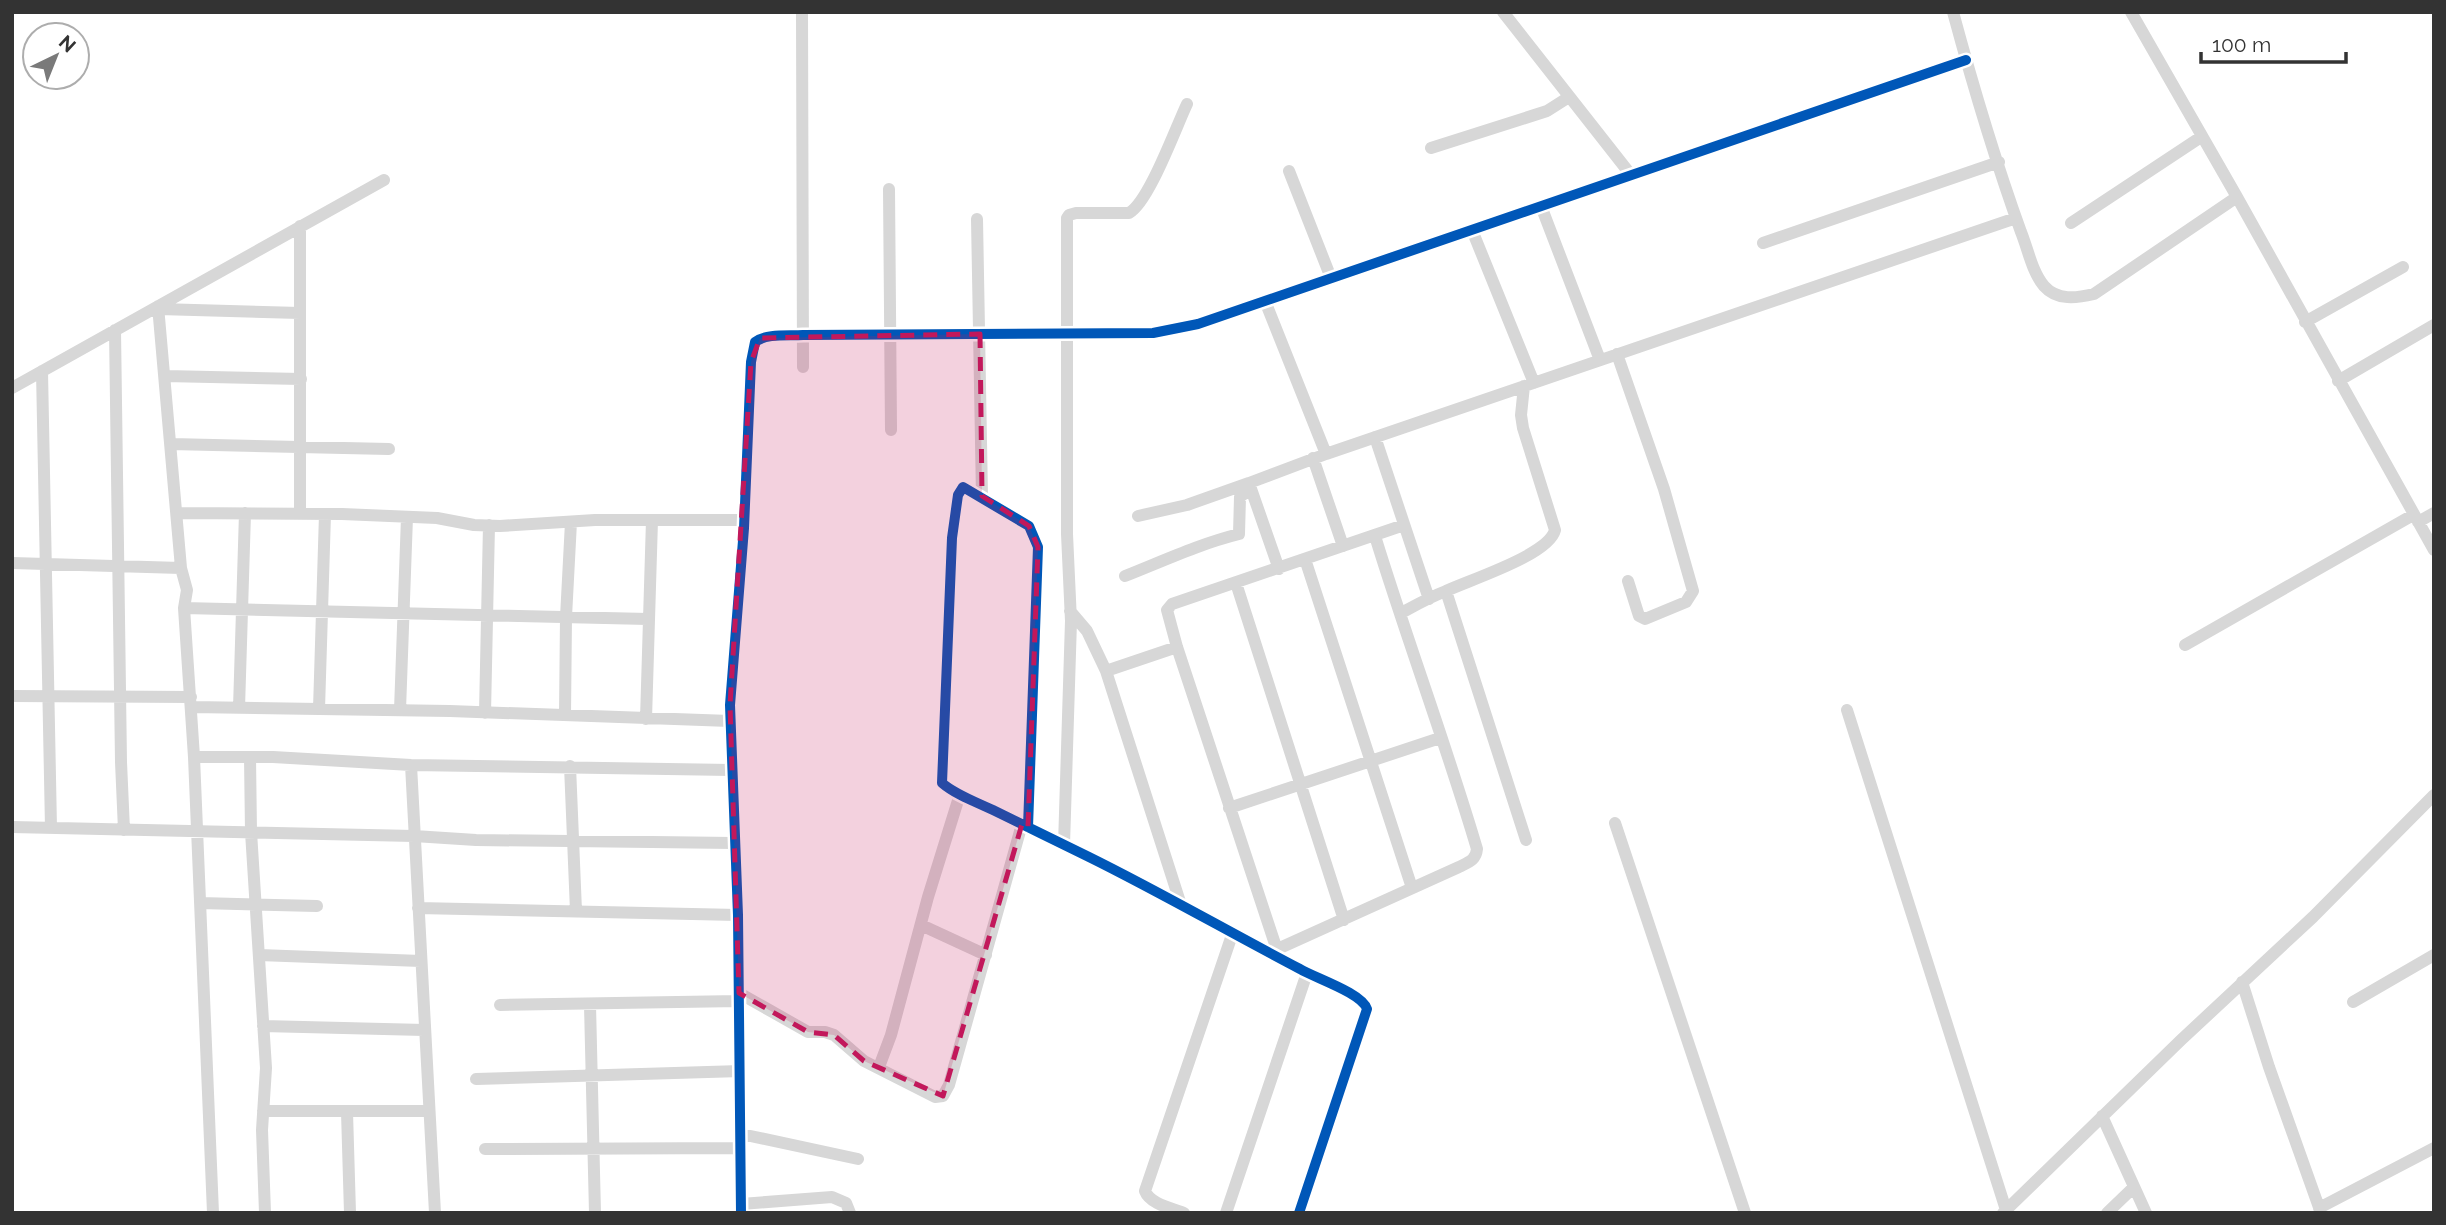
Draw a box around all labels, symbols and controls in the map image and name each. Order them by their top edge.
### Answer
north arrow [21,21,91,91]
scale bar [2201,21,2346,65]
text: N [55,31,80,57]
text: 100 m [2212,32,2271,57]

